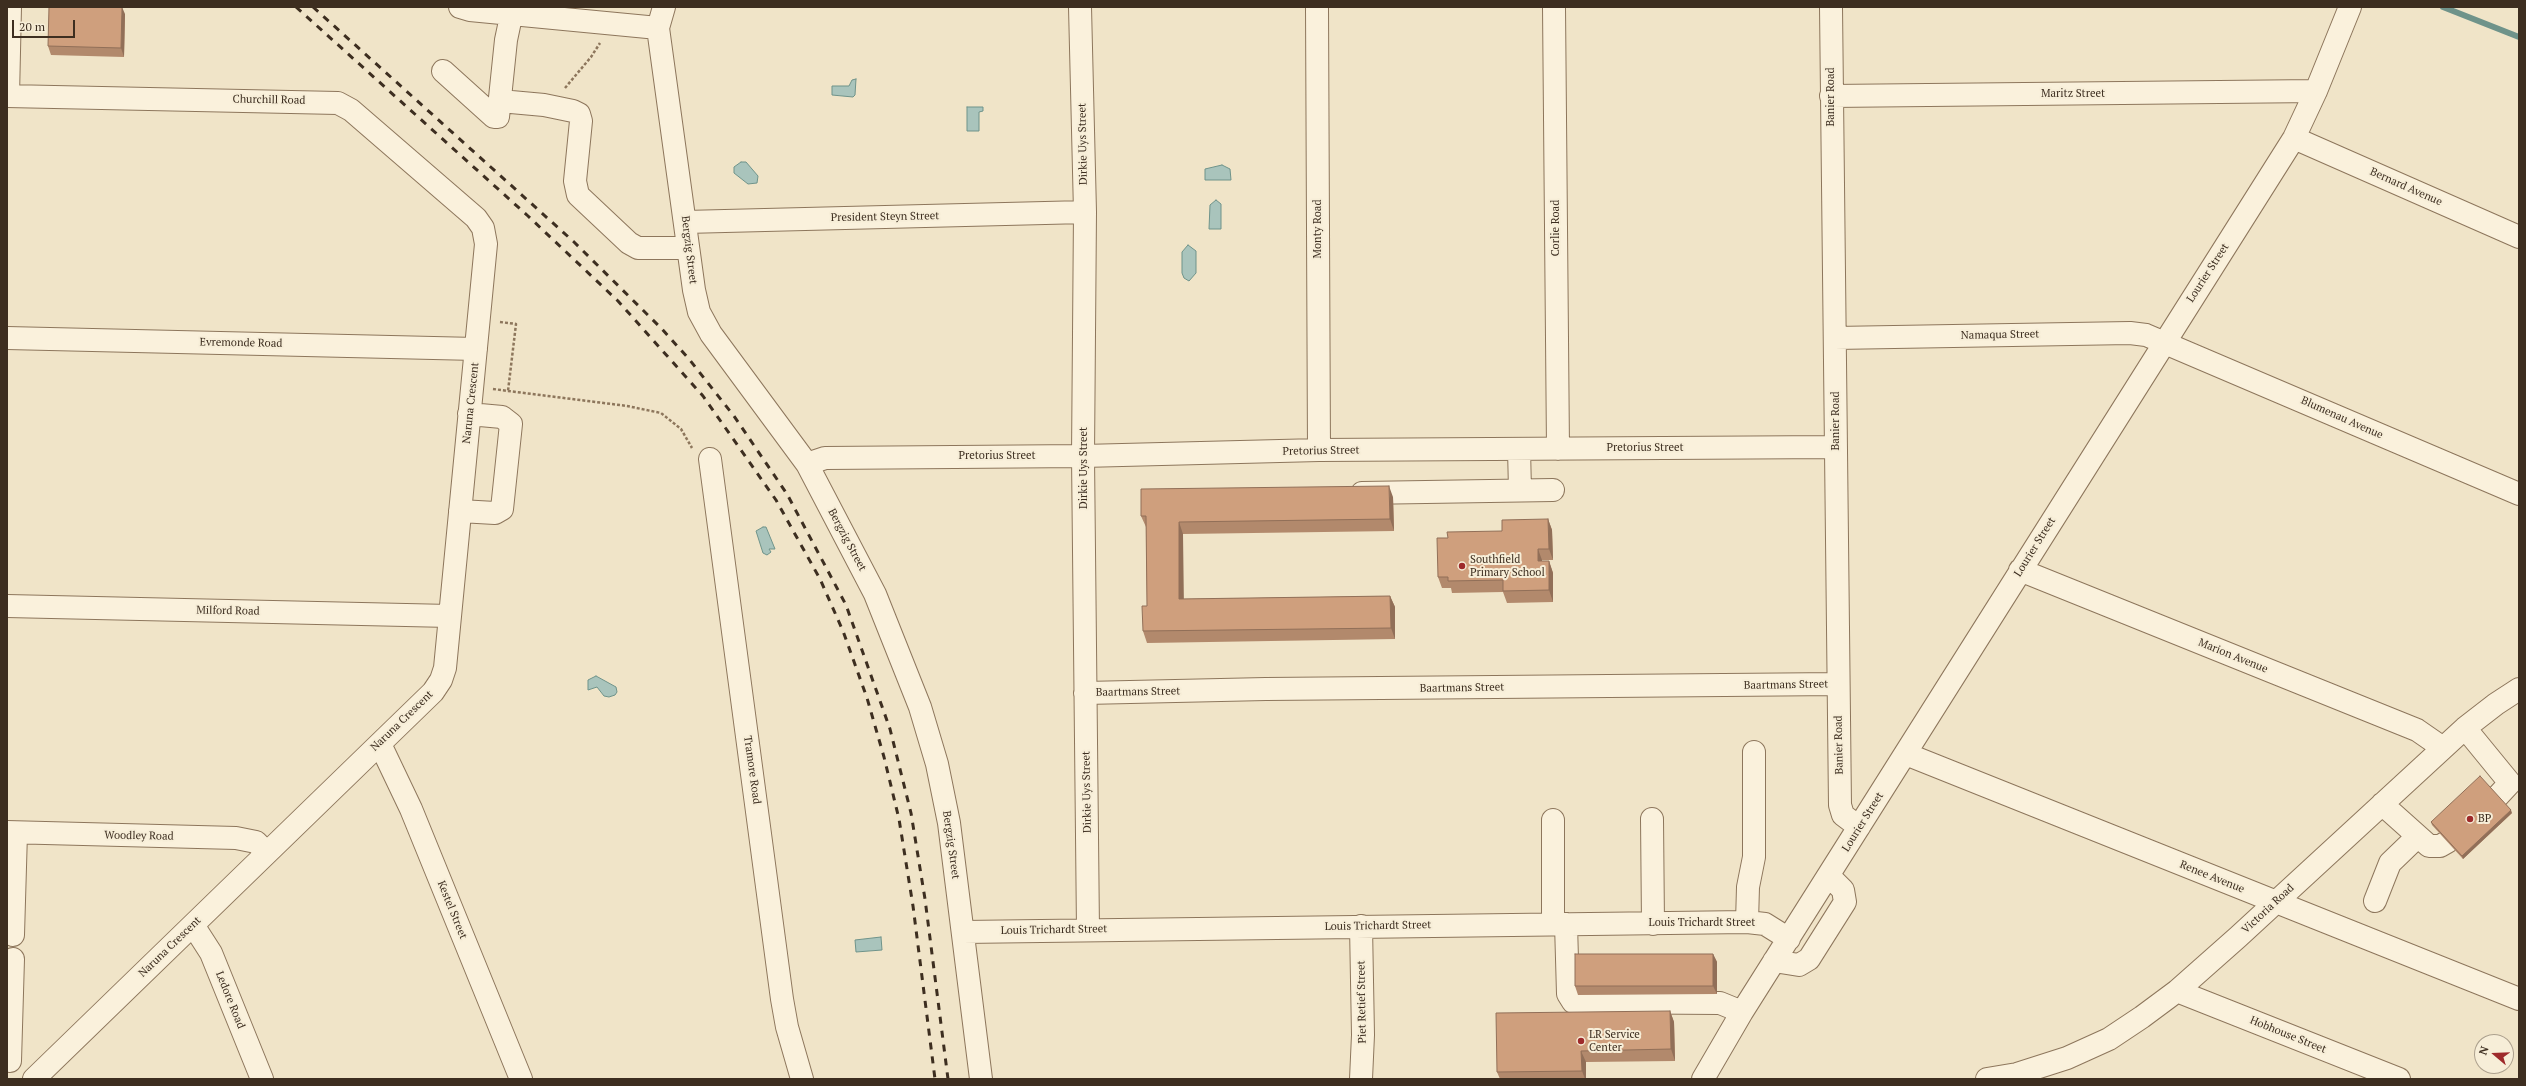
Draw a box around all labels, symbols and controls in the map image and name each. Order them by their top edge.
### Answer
scale bar [14,12,77,38]
text: 20 m [19,19,45,34]
street label: Banier Road [1824,67,1838,127]
street label: Maritz Street [2041,87,2105,101]
street label: Churchill Road [232,93,306,107]
street label: Dirkie Uys Street [1076,103,1090,185]
street label: Bernard Avenue [2368,165,2444,209]
street label: Monty Road [1311,200,1325,258]
street label: Corlie Road [1549,200,1563,256]
street label: President Steyn Street [831,209,939,225]
street label: Bergzig Street [678,215,700,285]
street label: Lourier Street [2184,241,2232,305]
street label: Namaqua Street [1961,328,2039,342]
street label: Evremonde Road [200,336,282,350]
street label: Naruna Crescent [460,362,482,444]
street label: Banier Road [1829,391,1843,451]
street label: Blumenau Avenue [2299,394,2385,442]
street label: Dirkie Uys Street [1077,427,1091,509]
street label: Pretorius Street [1606,441,1684,455]
street label: Pretorius Street [1282,444,1360,458]
street label: Pretorius Street [958,449,1036,463]
street label: Bergzig Street [825,507,869,573]
street label: Lourier Street [2011,515,2059,579]
place label: Southfield Primary School [1470,553,1545,579]
marker: Southfield Primary School [1457,561,1467,571]
street label: Milford Road [196,604,260,618]
street label: Marion Avenue [2196,636,2270,676]
street label: Baartmans Street [1744,678,1828,692]
street label: Baartmans Street [1420,681,1504,695]
street label: Baartmans Street [1096,685,1180,699]
street label: Naruna Crescent [368,688,436,754]
street label: Banier Road [1832,715,1846,775]
street label: Tramore Road [741,735,763,805]
street label: Dirkie Uys Street [1080,751,1094,833]
street label: Lourier Street [1839,790,1887,854]
street label: Bergzig Street [940,810,962,880]
place label: BP [2478,812,2491,826]
marker: BP [2465,814,2475,824]
street label: Woodley Road [104,829,174,843]
street label: Renee Avenue [2178,858,2246,896]
street label: Kestel Street [434,879,470,941]
street label: Victoria Road [2239,882,2297,936]
street label: Naruna Crescent [136,914,204,980]
street label: Louis Trichardt Street [1649,916,1755,930]
street label: Louis Trichardt Street [1325,918,1431,934]
street label: Louis Trichardt Street [1001,922,1107,938]
street label: Piet Retief Street [1355,960,1369,1044]
street label: Ledore Road [213,969,247,1031]
street label: Hobhouse Street [2248,1014,2328,1056]
place label: LR Service Center [1589,1028,1640,1054]
north arrow [2474,1034,2514,1074]
marker: LR Service Center [1576,1036,1586,1046]
text: N [2476,1044,2492,1057]

